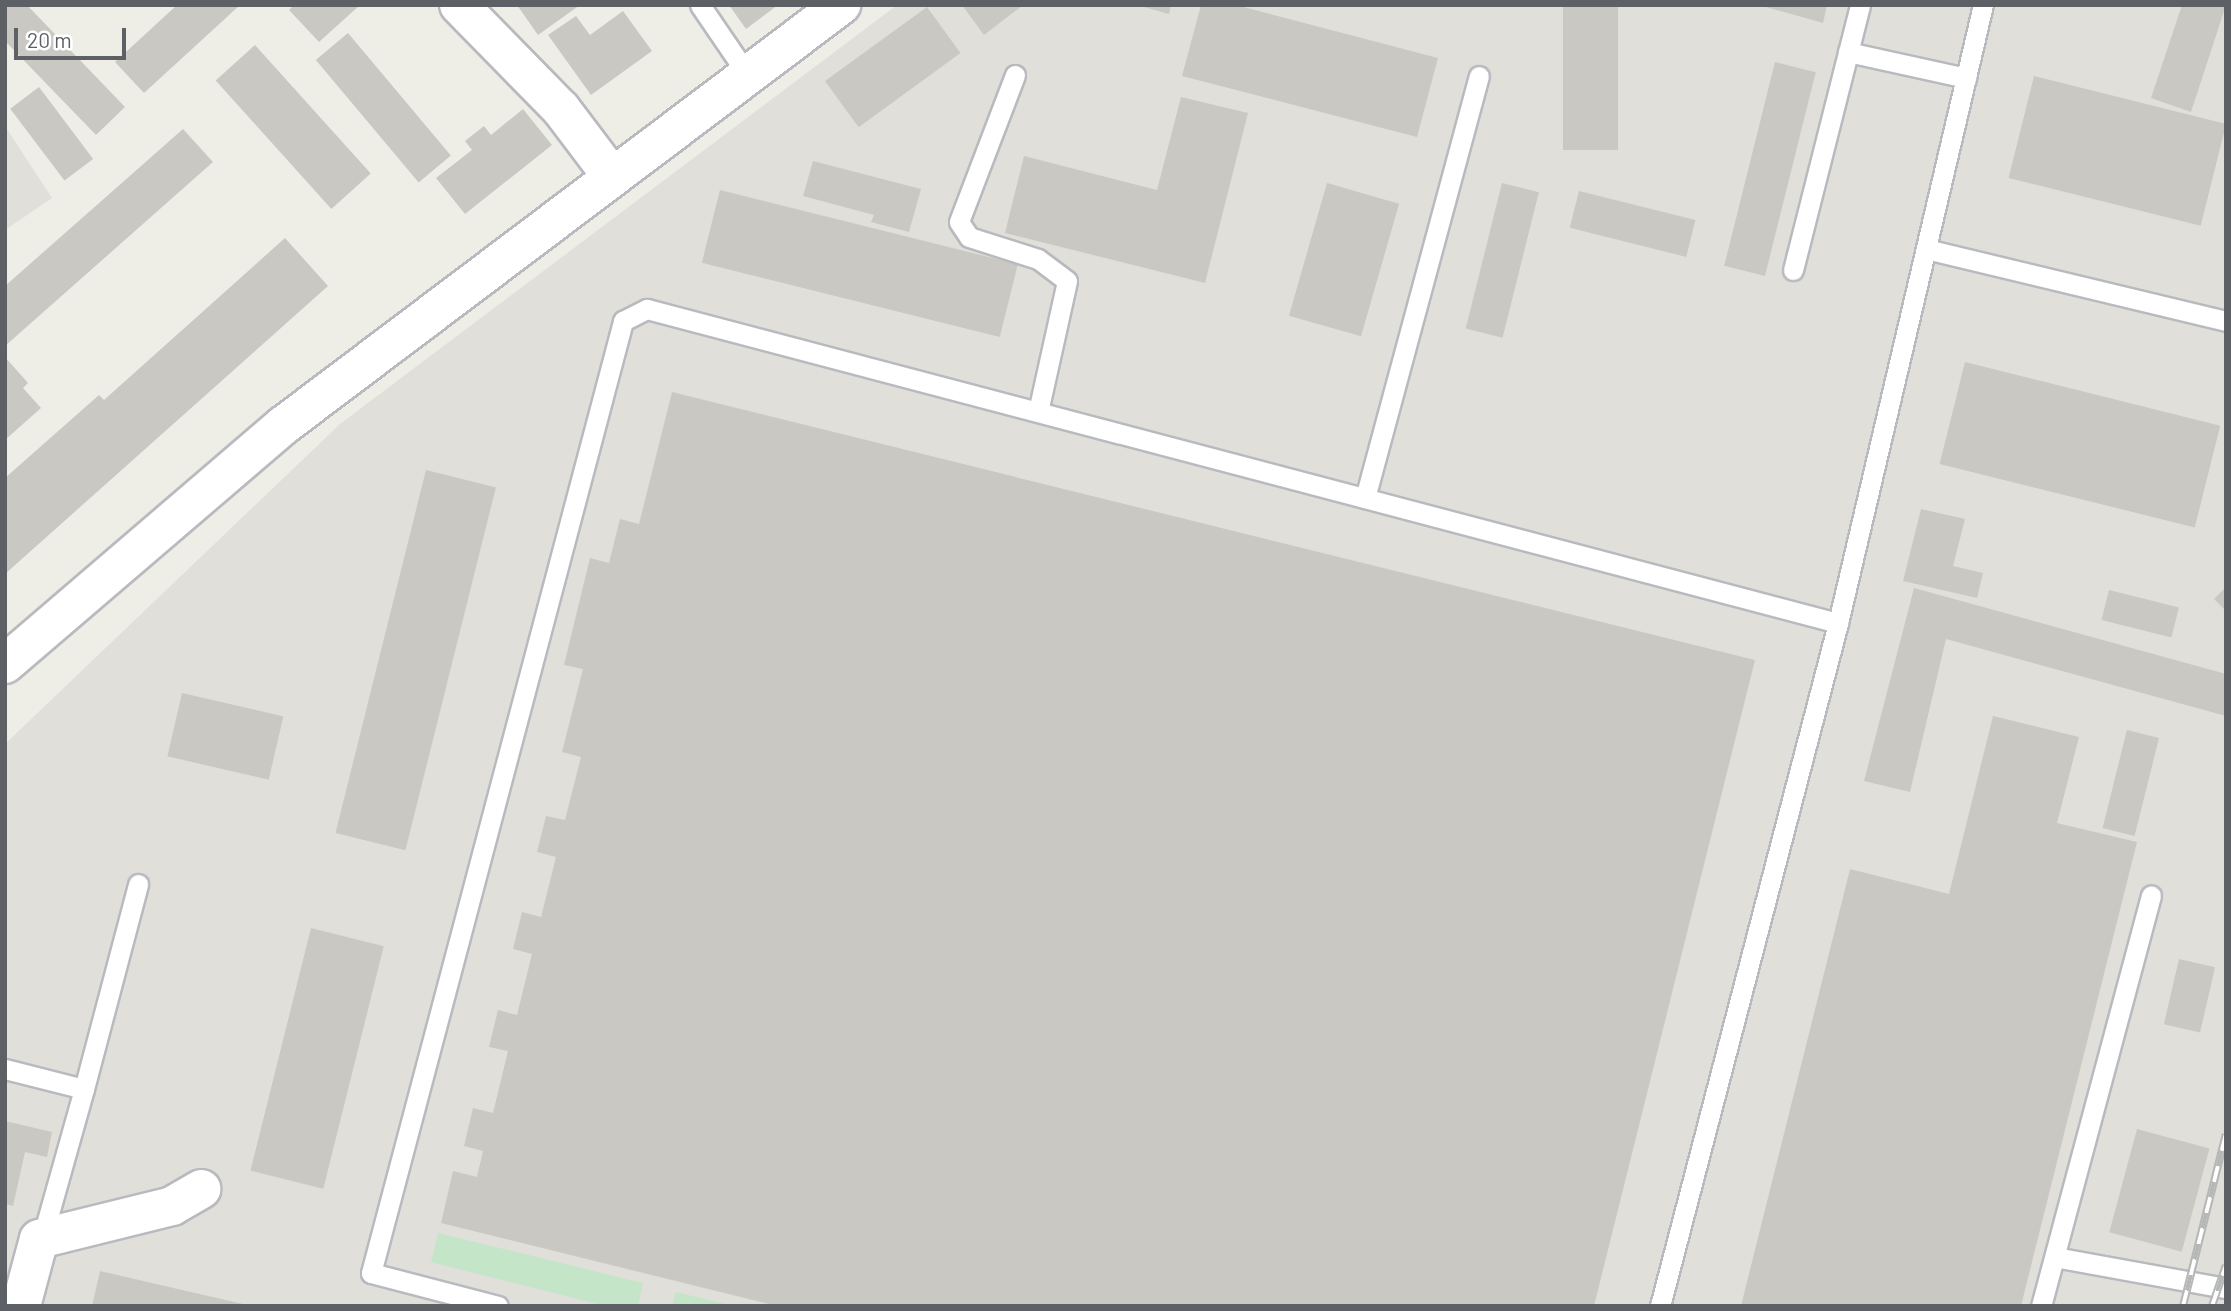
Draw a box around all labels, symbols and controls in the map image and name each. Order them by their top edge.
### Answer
scale bar [18,14,130,58]
text: 20 m [27,27,72,52]

